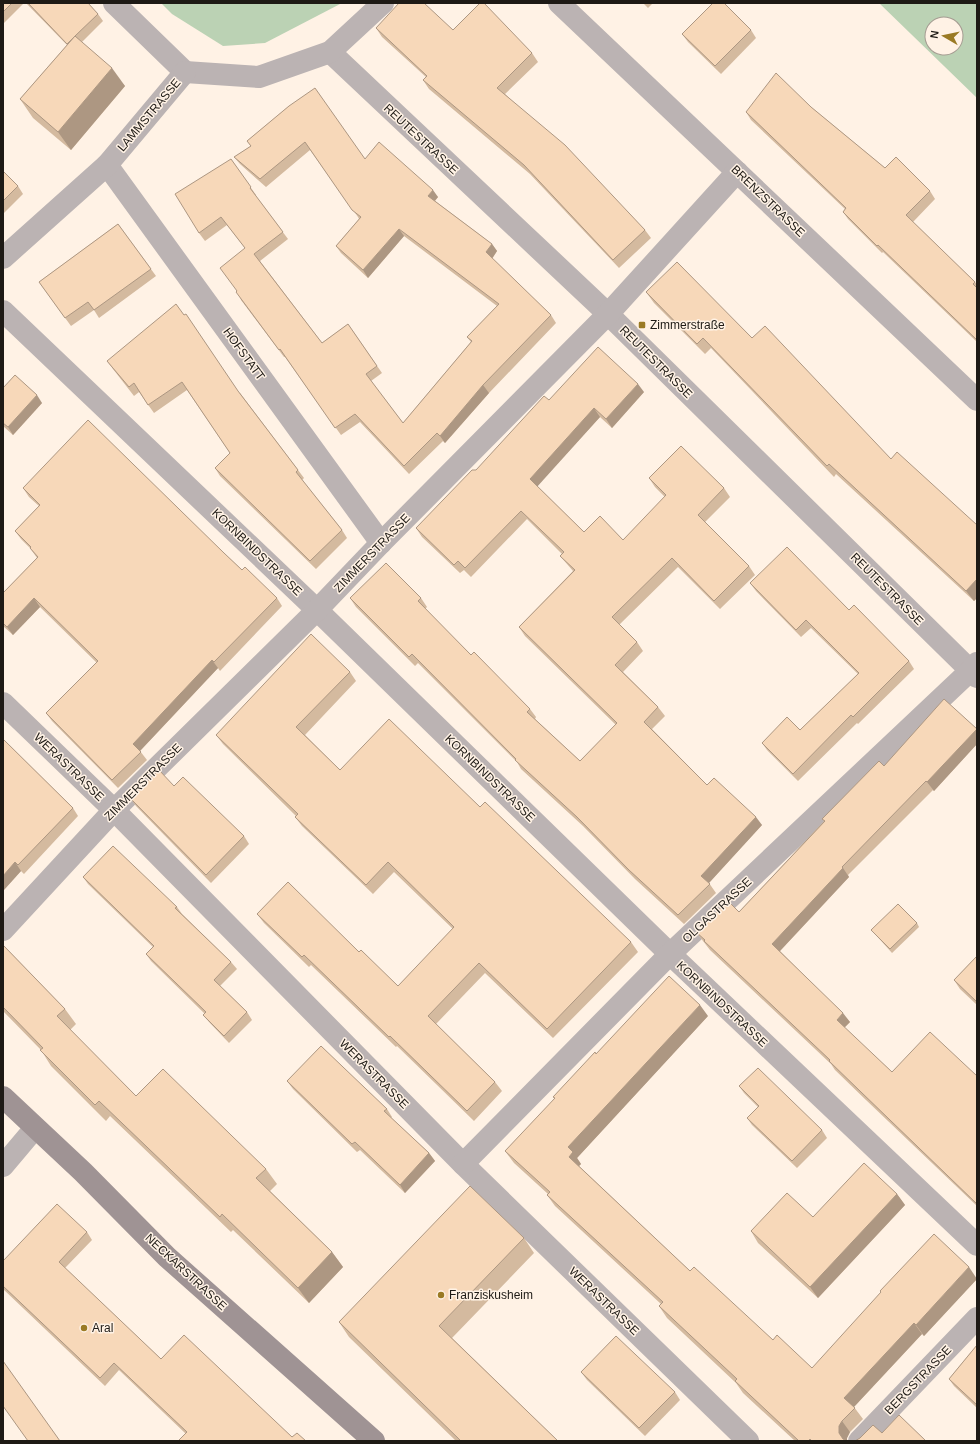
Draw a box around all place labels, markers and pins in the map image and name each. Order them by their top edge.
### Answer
place label: Zimmerstraße [650,318,725,332]
marker: Zimmerstraße [637,320,647,330]
place label: Franziskusheim [449,1288,533,1302]
marker: Franziskusheim [436,1290,446,1300]
place label: Aral [92,1321,113,1335]
marker: Aral [79,1323,89,1333]

